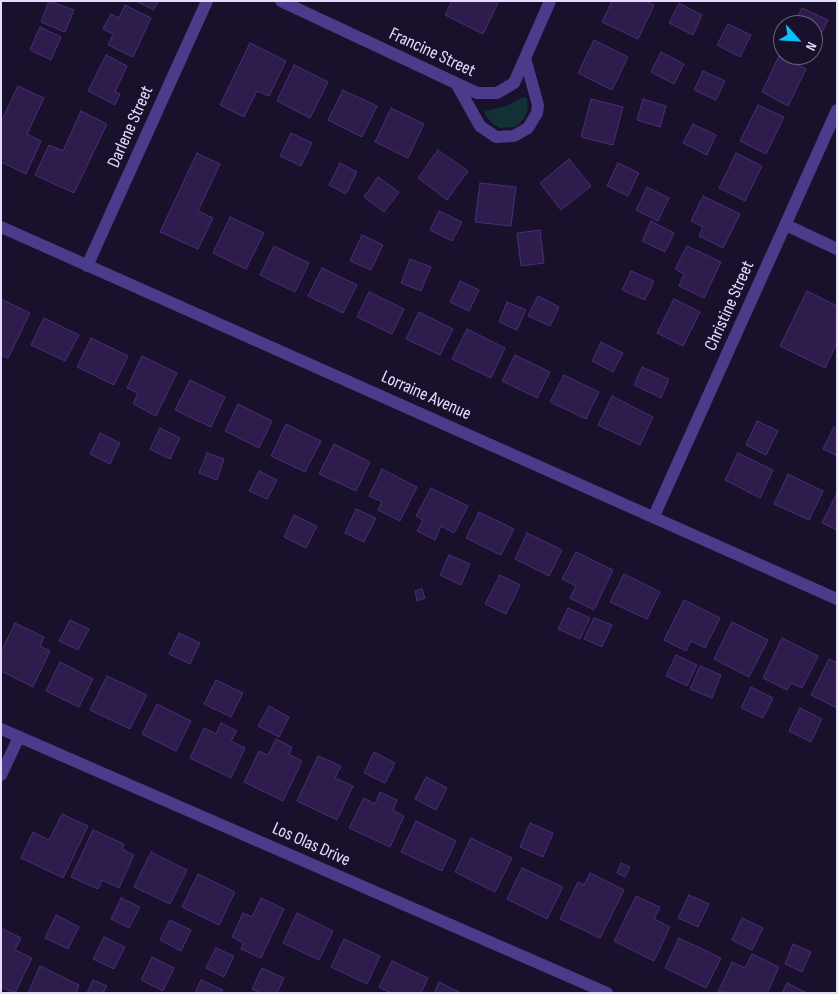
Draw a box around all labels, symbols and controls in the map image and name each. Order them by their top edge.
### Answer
north arrow [773,15,823,65]
street label: Francine Street [385,24,479,82]
text: N [802,39,820,53]
street label: Darlene Street [103,83,159,171]
street label: Christine Street [701,258,759,354]
street label: Lorraine Avenue [378,367,474,425]
street label: Los Olas Drive [269,818,353,872]

